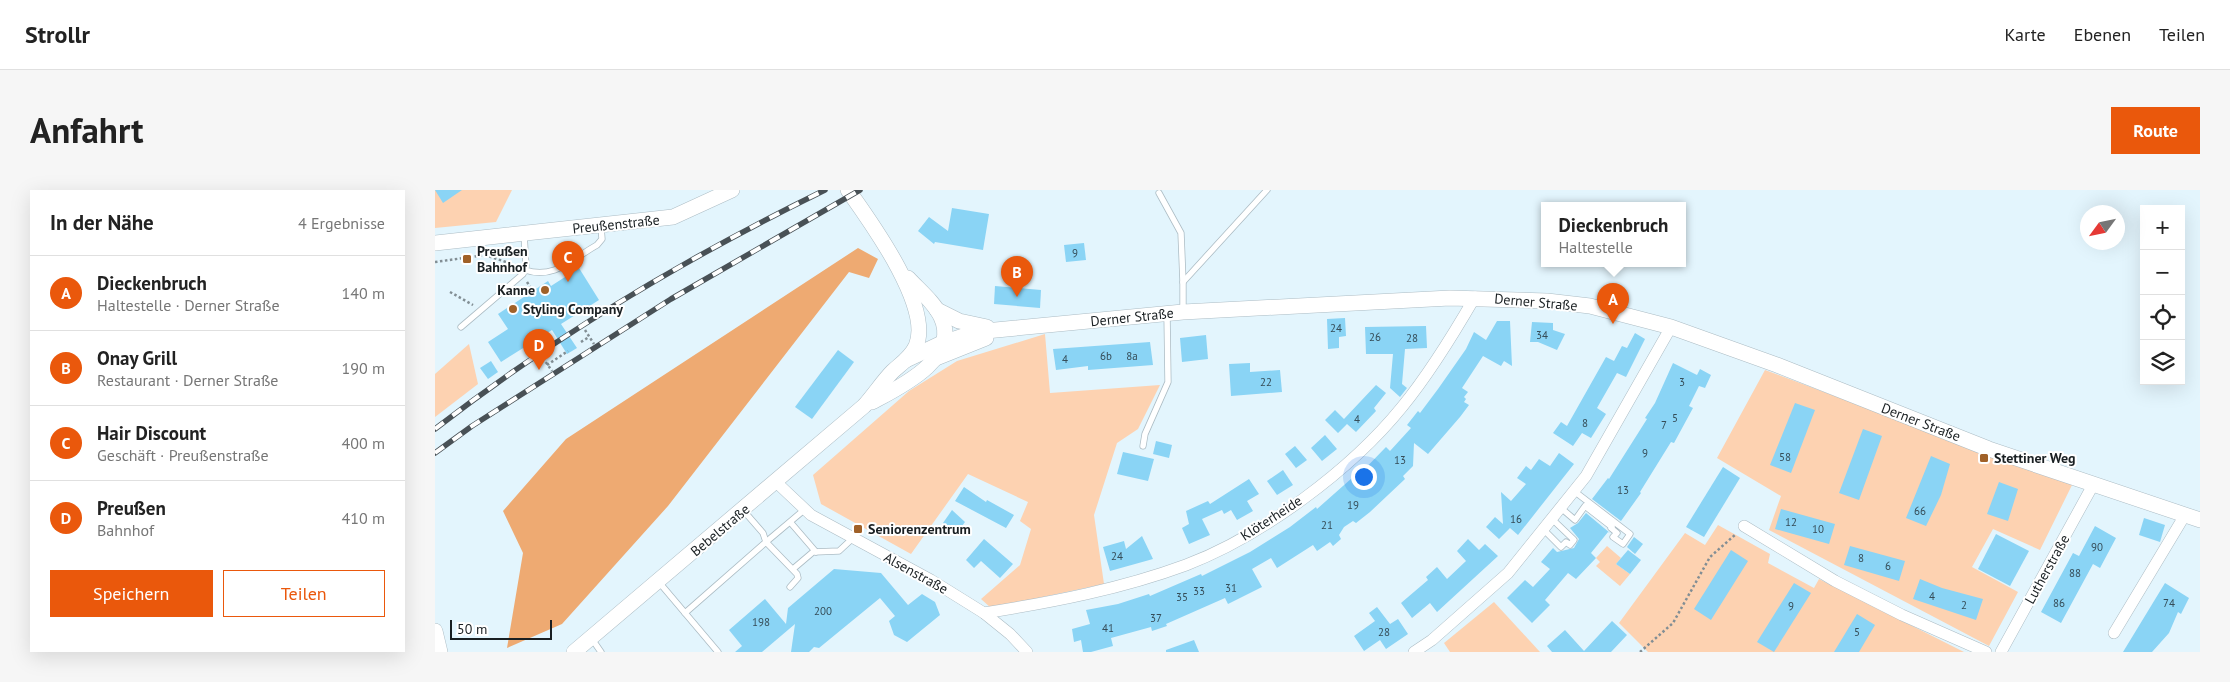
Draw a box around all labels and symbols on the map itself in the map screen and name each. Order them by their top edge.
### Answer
north arrow [2080,205,2125,250]
street label: Preußenstraße [572,210,660,238]
pin: C [552,241,584,282]
place label: Preußen Bahnhof [477,242,528,276]
house number: 9 [1072,246,1078,260]
marker: Preußen Bahnhof [461,253,473,265]
pin: B [1001,256,1033,297]
place label: Kanne [497,281,535,299]
pin: A [1597,283,1629,324]
marker: Kanne [539,284,551,296]
street label: Derner Straße [1494,289,1578,315]
place label: Styling Company [523,300,623,318]
marker: Styling Company [507,303,519,315]
street label: Derner Straße [1089,304,1175,330]
house number: 24 [1330,321,1342,335]
house number: 34 [1536,328,1548,342]
pin: D [523,329,555,370]
house number: 26 [1369,330,1381,344]
house number: 28 [1406,331,1418,345]
house number: 6b [1100,349,1112,363]
house number: 8a [1126,349,1138,363]
house number: 4 [1062,352,1068,366]
house number: 22 [1260,375,1272,389]
house number: 3 [1679,375,1685,389]
street label: Derner Straße [1879,399,1963,445]
house number: 5 [1672,411,1678,425]
house number: 4 [1354,412,1360,426]
house number: 8 [1582,416,1588,430]
house number: 7 [1661,418,1667,432]
house number: 9 [1642,446,1648,460]
place label: Stettiner Weg [1994,449,2076,467]
house number: 58 [1779,450,1791,464]
marker: Stettiner Weg [1978,452,1990,464]
house number: 13 [1394,453,1406,467]
your location [1351,464,1377,490]
house number: 13 [1617,483,1629,497]
street label: Klöterheide [1237,491,1305,545]
house number: 19 [1347,498,1359,512]
street label: Bebelstraße [687,500,753,560]
house number: 66 [1914,504,1926,518]
house number: 16 [1510,512,1522,526]
house number: 12 [1785,515,1797,529]
house number: 21 [1321,518,1333,532]
place label: Seniorenzentrum [868,520,971,538]
house number: 10 [1812,522,1824,536]
marker: Seniorenzentrum [852,523,864,535]
street label: Lutherstraße [2021,531,2073,607]
house number: 90 [2091,540,2103,554]
street label: Alsenstraße [881,548,951,598]
house number: 24 [1111,549,1123,563]
house number: 8 [1858,551,1864,565]
house number: 6 [1885,559,1891,573]
house number: 88 [2069,566,2081,580]
house number: 31 [1225,581,1237,595]
house number: 33 [1193,584,1205,598]
house number: 4 [1929,589,1935,603]
house number: 35 [1176,590,1188,604]
house number: 86 [2053,596,2065,610]
house number: 74 [2163,596,2175,610]
house number: 2 [1961,598,1967,612]
house number: 9 [1788,599,1794,613]
house number: 200 [814,604,832,618]
house number: 37 [1150,611,1162,625]
house number: 198 [752,615,770,629]
scale bar [450,617,553,640]
house number: 41 [1102,621,1114,635]
house number: 28 [1378,625,1390,639]
house number: 5 [1854,625,1860,639]

